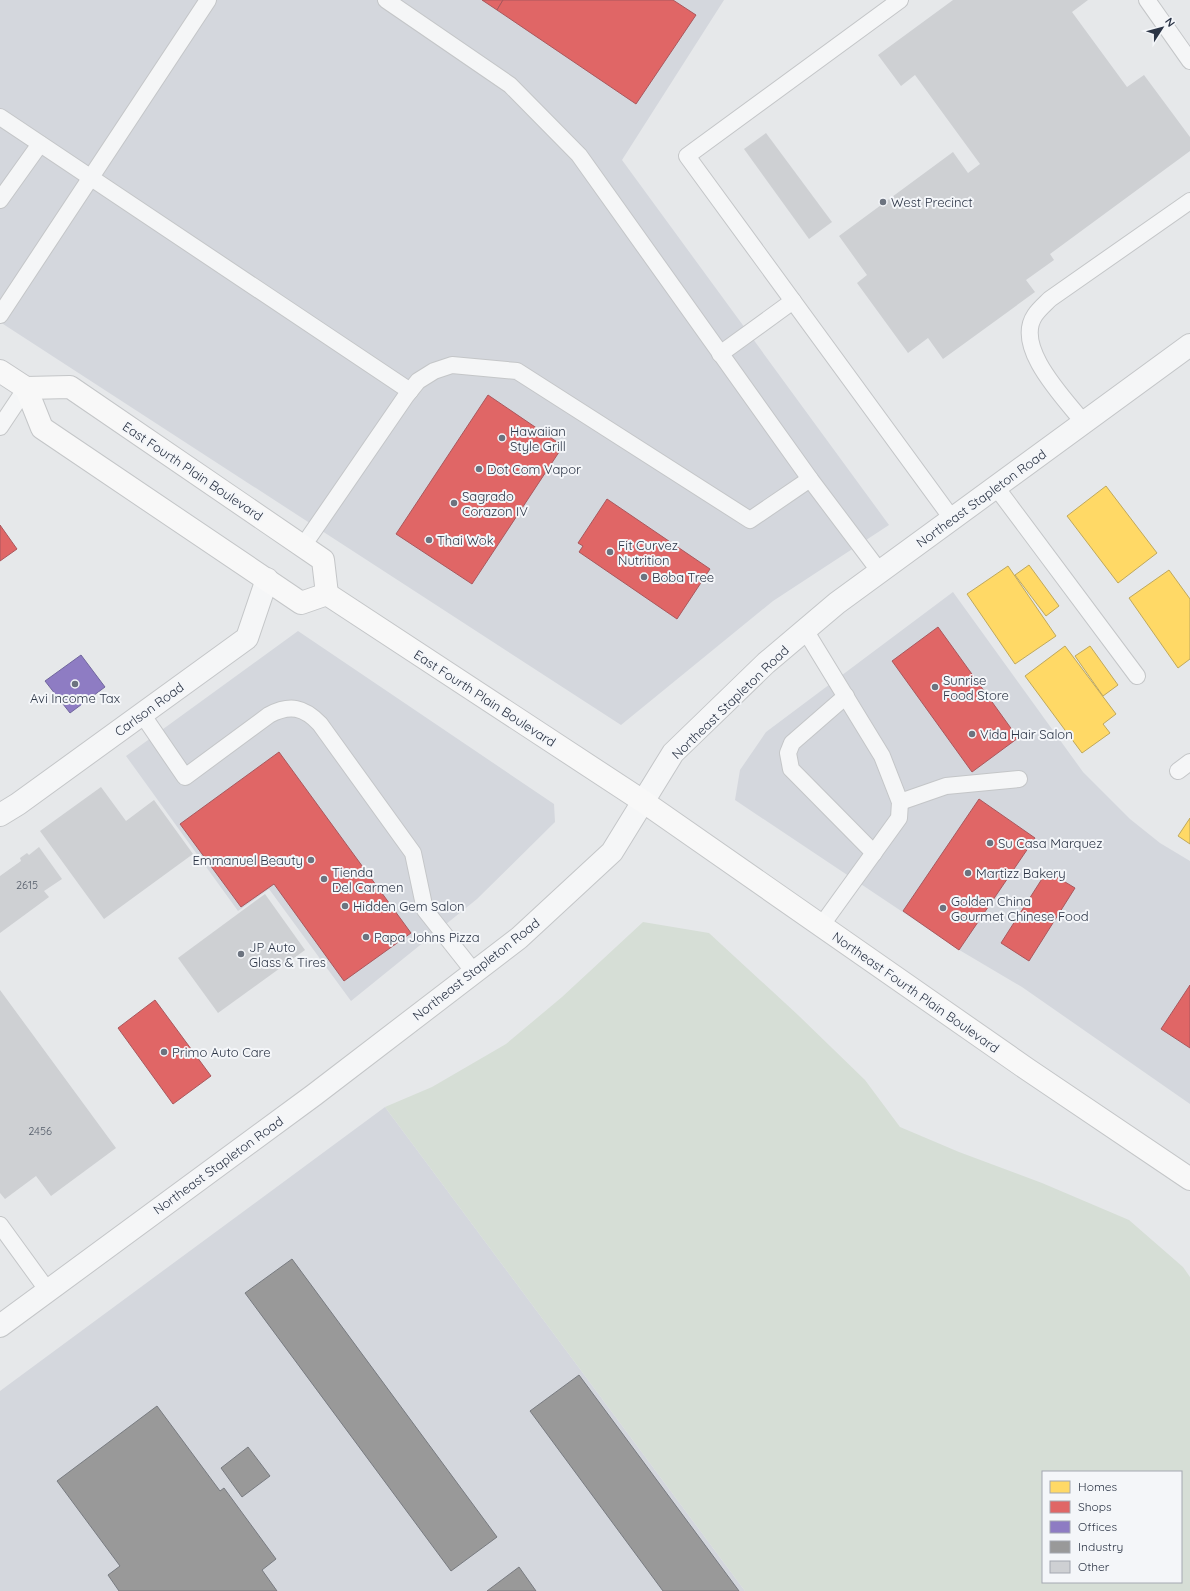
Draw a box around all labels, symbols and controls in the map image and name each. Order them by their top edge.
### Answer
north arrow [1142,8,1182,48]
text: N [1162,15,1178,30]
place label: West Precinct [891,194,973,210]
marker: West Precinct [878,197,888,207]
street label: East Fourth Plain Boulevard [120,418,266,524]
place label: Hawaiian Style Grill [510,423,566,454]
marker: Hawaiian Style Grill [497,433,507,443]
street label: Northeast Stapleton Road [913,445,1049,551]
place label: Dot Com Vapor [487,461,581,477]
marker: Dot Com Vapor [474,464,484,474]
place label: Sagrado Corazon IV [462,488,528,519]
marker: Sagrado Corazon IV [449,498,459,508]
place label: Thai Wok [437,532,494,548]
marker: Thai Wok [424,535,434,545]
place label: Fit Curvez Nutrition [618,537,678,568]
marker: Fit Curvez Nutrition [605,547,615,557]
place label: Boba Tree [652,569,714,585]
marker: Boba Tree [639,572,649,582]
street label: Northeast Stapleton Road [668,642,792,762]
street label: East Fourth Plain Boulevard [411,646,559,750]
place label: Sunrise Food Store [943,672,1009,703]
marker: Avi Income Tax [70,679,80,689]
street label: Carlson Road [111,679,187,739]
marker: Sunrise Food Store [930,682,940,692]
place label: Avi Income Tax [30,690,120,706]
place label: Vida Hair Salon [980,726,1073,742]
marker: Vida Hair Salon [967,729,977,739]
place label: Su Casa Marquez [998,835,1102,851]
marker: Su Casa Marquez [985,838,995,848]
place label: Emmanuel Beauty [192,852,303,868]
marker: Emmanuel Beauty [306,855,316,865]
place label: Tienda Del Carmen [332,864,403,895]
place label: Martizz Bakery [976,865,1066,881]
marker: Martizz Bakery [963,868,973,878]
marker: Tienda Del Carmen [319,874,329,884]
house number: 2615 [16,878,38,892]
place label: Golden China Gourmet Chinese Food [951,893,1089,924]
place label: Hidden Gem Salon [353,898,465,914]
marker: Hidden Gem Salon [340,901,350,911]
marker: Golden China Gourmet Chinese Food [938,903,948,913]
street label: Northeast Stapleton Road [409,914,543,1024]
street label: Northeast Fourth Plain Boulevard [830,928,1002,1056]
place label: Papa Johns Pizza [374,929,480,945]
marker: Papa Johns Pizza [361,932,371,942]
place label: JP Auto Glass & Tires [249,939,326,970]
marker: JP Auto Glass & Tires [236,949,246,959]
place label: Primo Auto Care [172,1044,271,1060]
marker: Primo Auto Care [159,1047,169,1057]
street label: Northeast Stapleton Road [150,1112,286,1218]
house number: 2456 [28,1124,52,1138]
legend [1042,1471,1182,1583]
text: Homes [1078,1479,1118,1494]
text: Shops [1078,1499,1112,1514]
text: Offices [1078,1519,1117,1534]
text: Industry [1078,1539,1123,1554]
text: Other [1078,1559,1110,1574]

